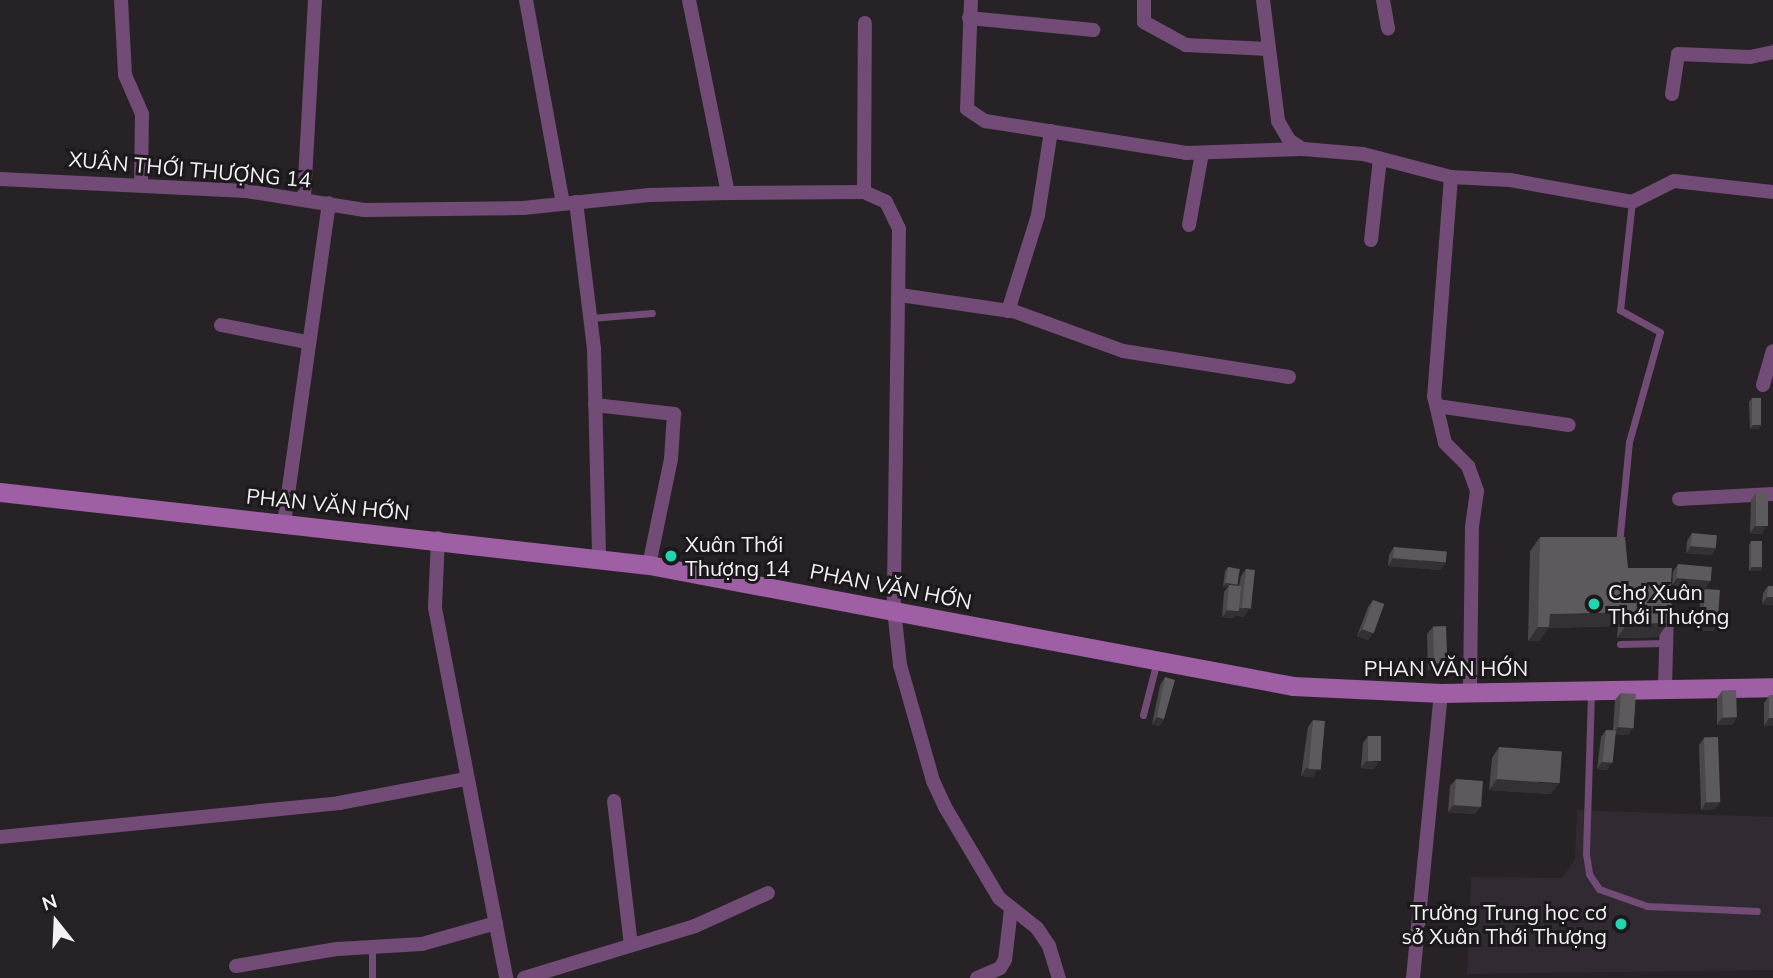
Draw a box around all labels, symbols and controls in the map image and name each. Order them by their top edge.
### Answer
street label: XUÂN THỚI THƯỢNG 14 [68,146,312,192]
street label: PHAN VĂN HỚN [245,483,411,525]
place label: Xuân Thới Thượng 14 [685,531,790,581]
marker: Xuân Thới Thượng 14 [663,548,679,564]
street label: PHAN VĂN HỚN [808,558,974,614]
place label: Chợ Xuân Thới Thượng [1608,579,1730,629]
marker: Chợ Xuân Thới Thượng [1586,596,1602,612]
street label: PHAN VĂN HỚN [1364,655,1528,681]
north arrow [21,887,91,957]
text: N [39,888,60,916]
place label: Trường Trung học cơ sở Xuân Thới Thượng [1401,899,1607,949]
marker: Trường Trung học cơ sở Xuân Thới Thượng [1613,916,1629,932]

